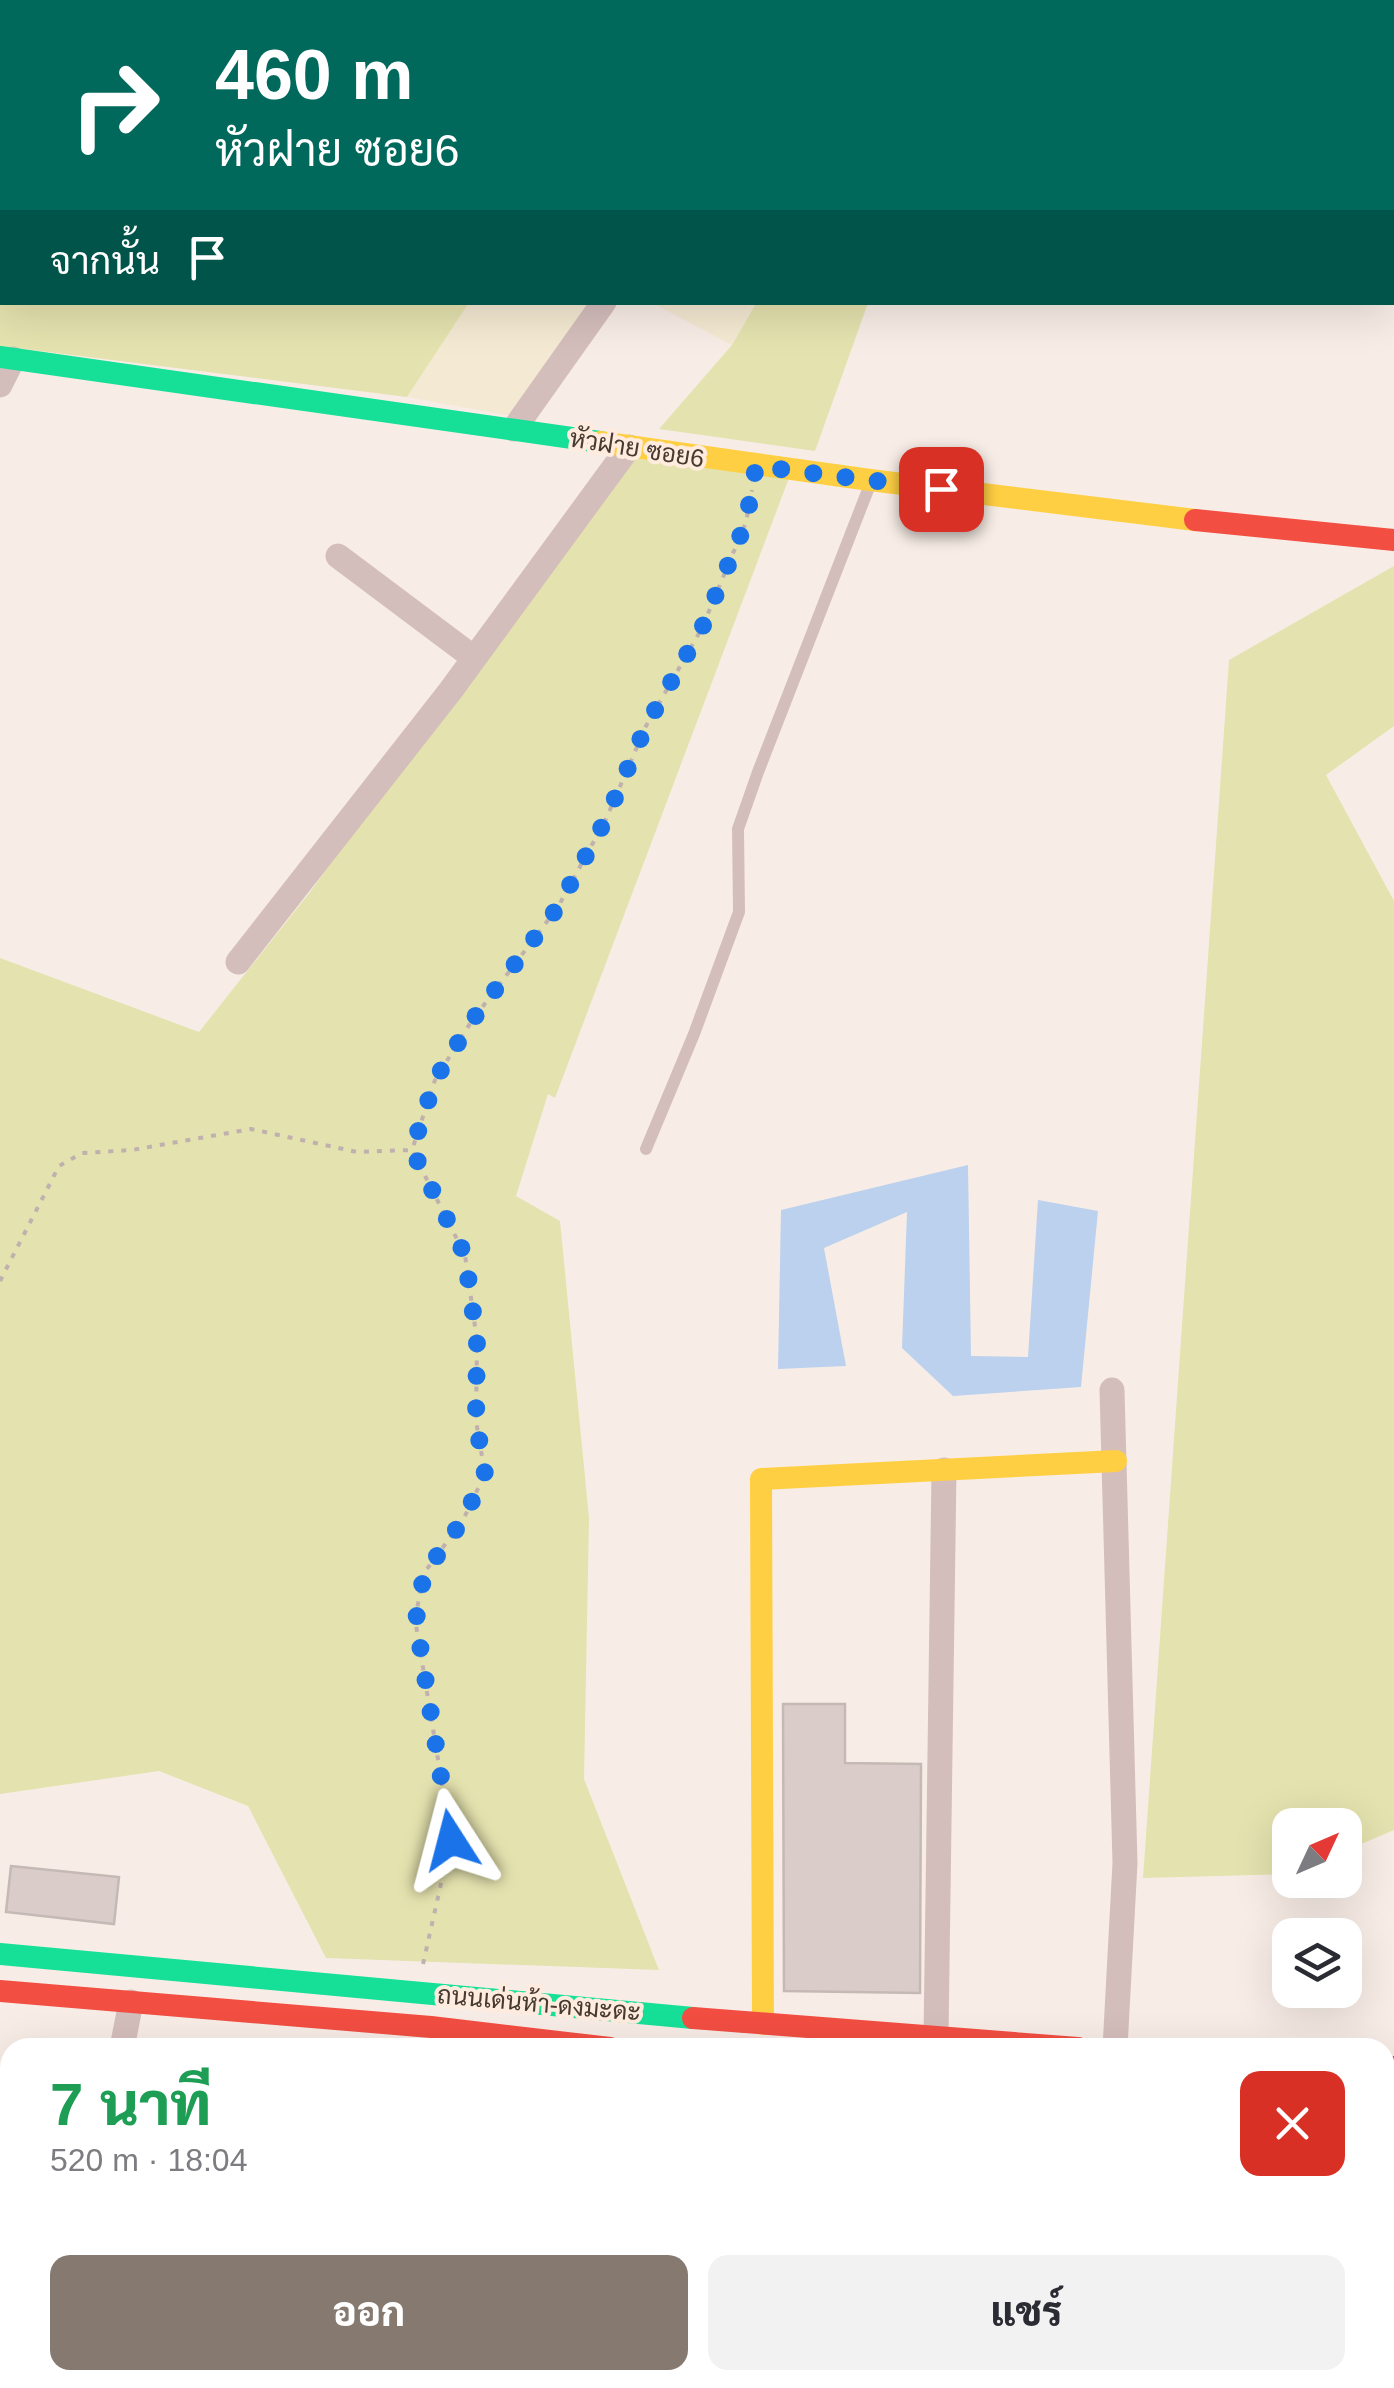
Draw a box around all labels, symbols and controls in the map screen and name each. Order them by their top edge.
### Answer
text: 460 m [215,36,413,114]
icon: right [50,40,180,170]
text: หัวฝาย ซอย6 [215,125,460,176]
icon: arrive [180,230,235,285]
text: จากนั้น [50,240,160,282]
street label: หัวฝาย ซอย6 [568,422,707,472]
pin [899,447,984,532]
icon: arrive [914,462,969,517]
position arrow [399,1788,503,1892]
north arrow [1272,1808,1362,1898]
map controls [1272,1808,1362,2008]
button: layers [1272,1918,1362,2008]
street label: ถนนเด่นห้า-ดงมะดะ [436,1979,642,2026]
text: 7 นาที [50,2071,211,2138]
button: close [1240,2071,1345,2176]
text: 520 m · 18:04 [50,2142,247,2178]
button: ออก [50,2255,688,2370]
button: แชร์ [708,2255,1345,2370]

